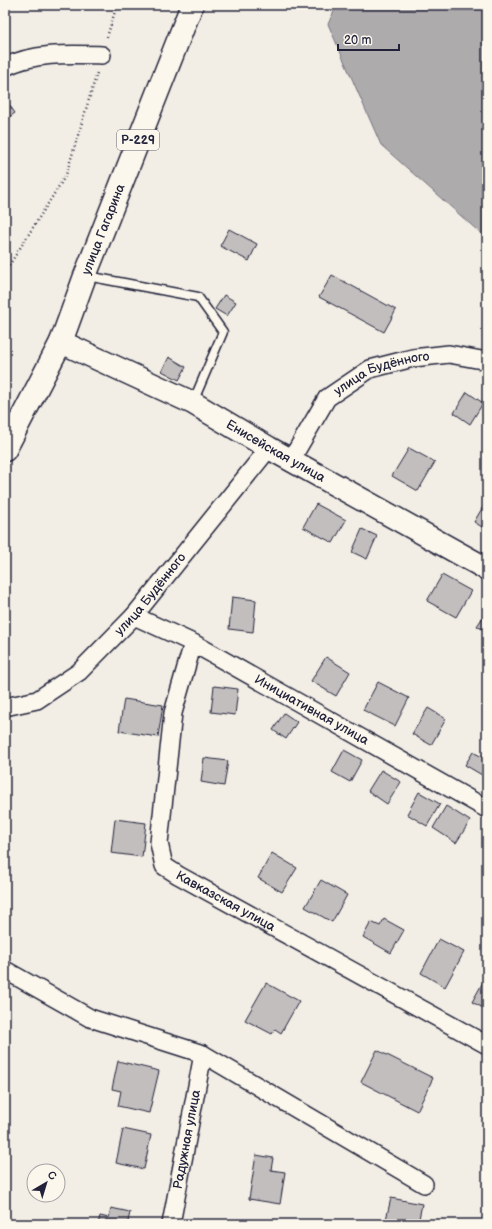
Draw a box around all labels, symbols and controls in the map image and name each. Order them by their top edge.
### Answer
scale bar [338,26,399,52]
text: 20 m [344,33,371,48]
road number: Р-229 [117,130,159,150]
street label: улица Гагарина [78,181,129,277]
street label: улица Будённого [331,348,430,399]
street label: Енисейская улица [223,416,328,486]
street label: улица Будённого [111,550,190,639]
street label: Инициативная улица [252,671,372,749]
street label: Кавказская улица [173,867,278,935]
street label: Радужная улица [170,1088,204,1190]
north arrow [26,1163,66,1203]
text: С [45,1168,59,1183]

